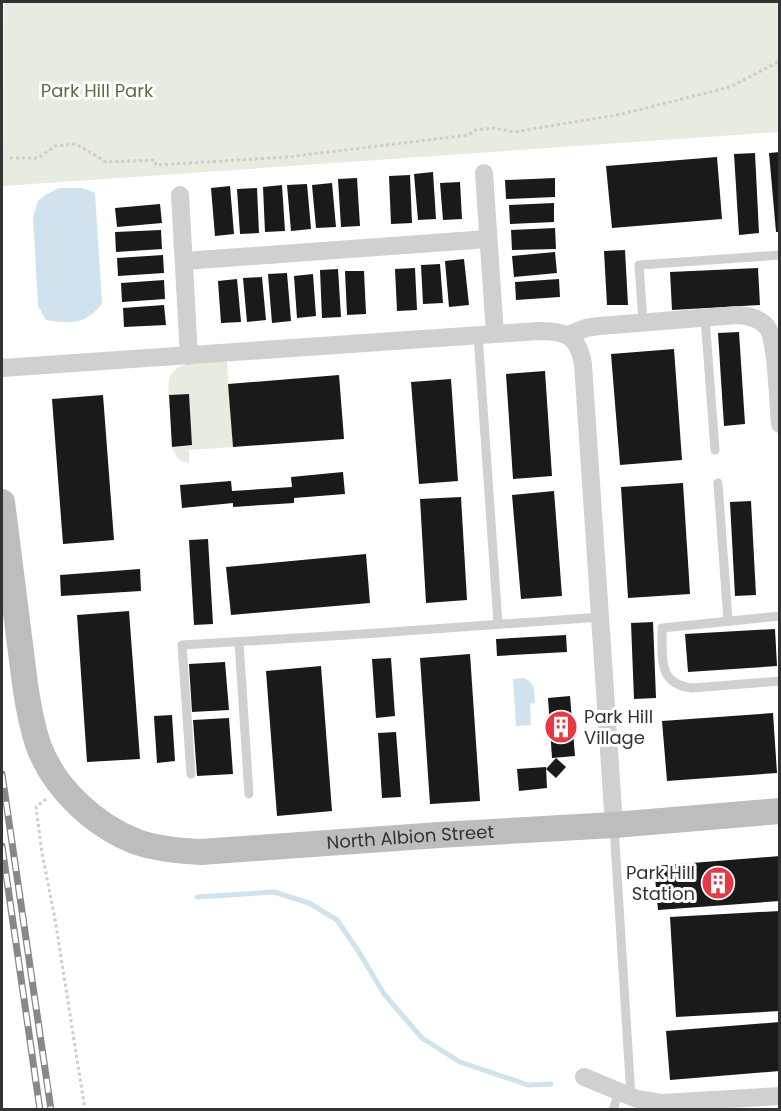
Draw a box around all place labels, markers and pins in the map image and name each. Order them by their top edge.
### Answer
place label: Park Hill Village [584,704,653,750]
building icon: Park Hill Village [543,709,579,745]
place label: Park Hill Station [626,860,695,906]
building icon: Park Hill Station [700,865,736,901]

